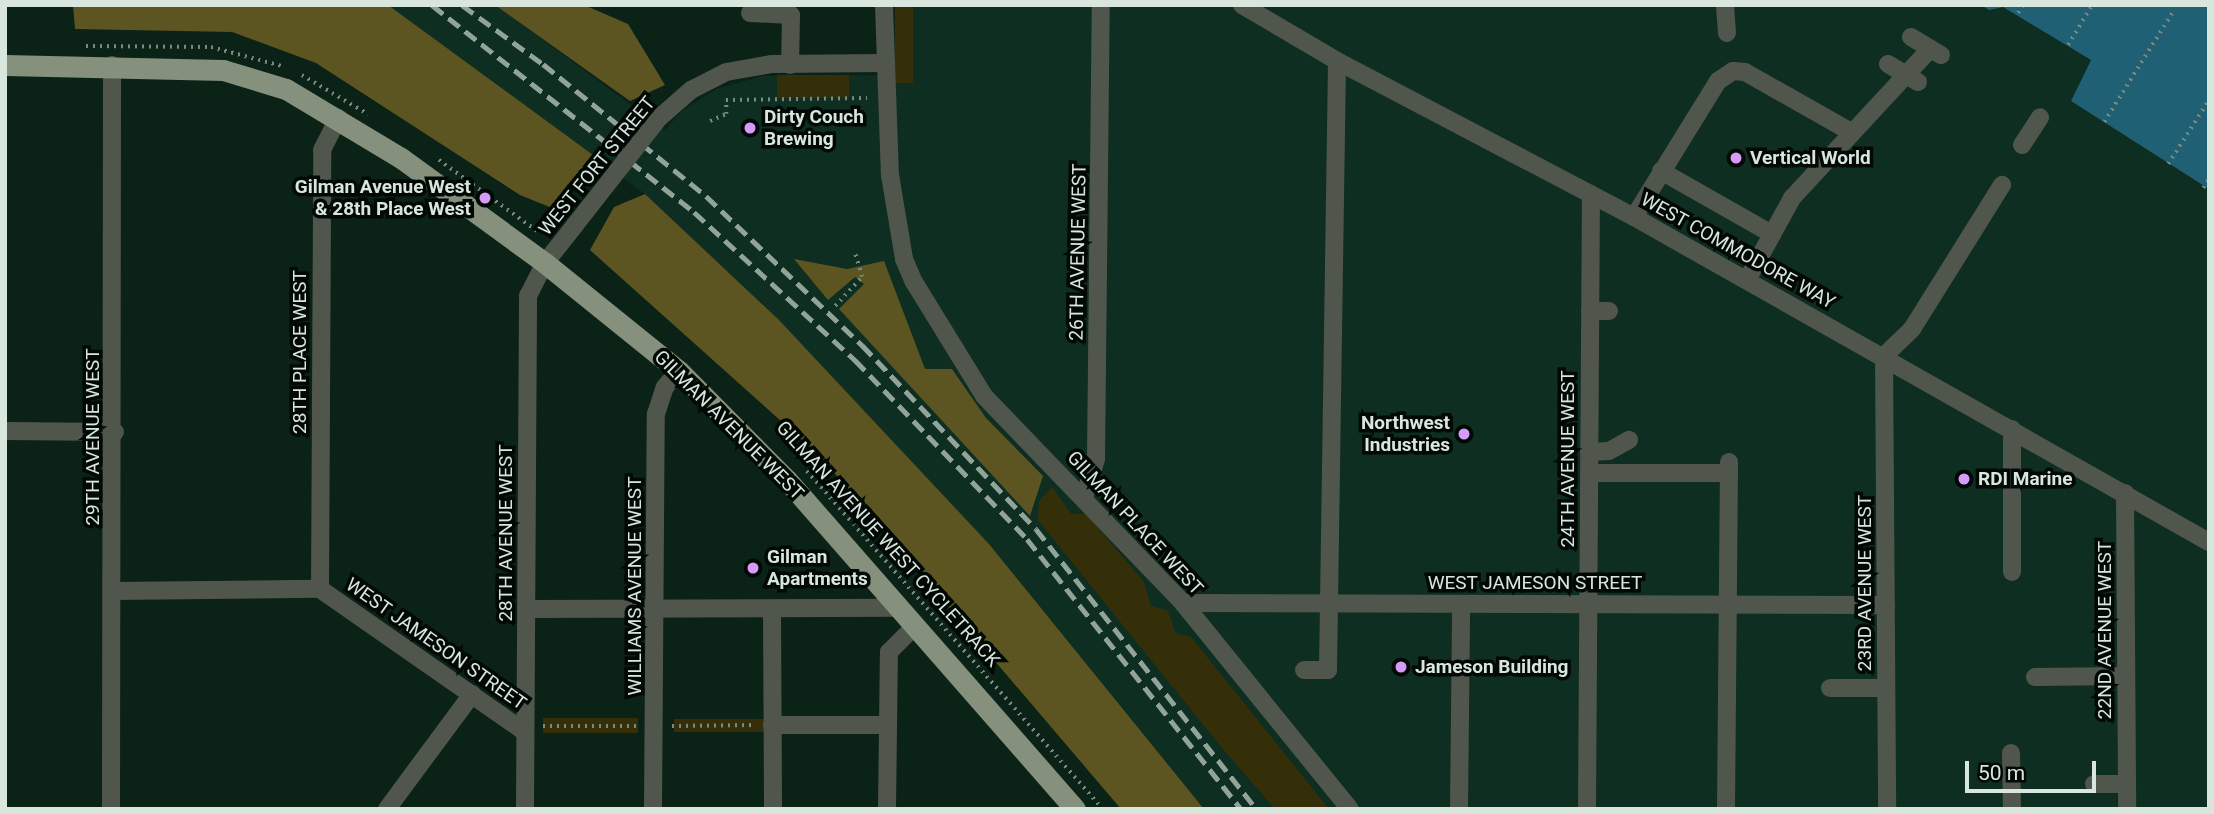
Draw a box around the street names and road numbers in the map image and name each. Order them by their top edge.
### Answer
street label: WEST FORT STREET [534,92,660,240]
street label: 26TH AVENUE WEST [1065,163,1091,341]
street label: WEST COMMODORE WAY [1637,188,1839,314]
street label: 28TH PLACE WEST [289,270,311,434]
street label: GILMAN AVENUE WEST [650,346,808,504]
street label: 29TH AVENUE WEST [82,348,104,526]
street label: 24TH AVENUE WEST [1557,370,1579,548]
street label: GILMAN AVENUE WEST CYCLETRACK [771,416,1005,672]
street label: 28TH AVENUE WEST [495,444,517,622]
street label: GILMAN PLACE WEST [1062,446,1208,600]
street label: WILLIAMS AVENUE WEST [624,477,646,695]
street label: 23RD AVENUE WEST [1854,495,1876,671]
street label: 22ND AVENUE WEST [2094,541,2116,719]
street label: WEST JAMESON STREET [1427,572,1643,594]
street label: WEST JAMESON STREET [341,573,531,715]

